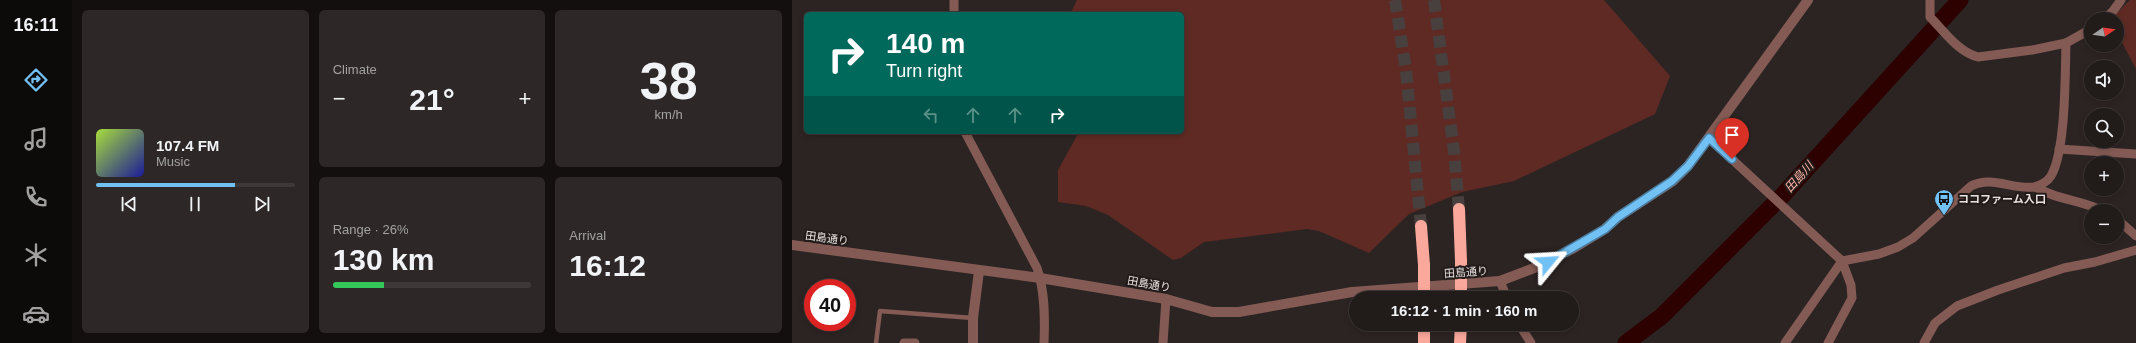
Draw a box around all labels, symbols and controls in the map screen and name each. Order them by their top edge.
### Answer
north arrow [2084,12,2124,52]
map controls [2084,12,2124,244]
text: 16:11 [13,15,59,35]
icon: right [820,28,872,80]
text: 140 m [886,28,965,59]
text: 38 [640,52,698,110]
button: sound [2084,60,2124,100]
text: Turn right [886,61,962,81]
text: Climate [333,62,377,77]
icon: directions [22,66,50,94]
text: 21° [409,83,455,116]
text: − [333,86,346,111]
text: + [518,86,531,111]
icon: left [920,104,942,126]
icon: ahead [962,104,984,126]
icon: ahead [1004,104,1026,126]
icon: right [1046,104,1068,126]
text: km/h [655,107,683,122]
button: search [2084,108,2124,148]
pin [1715,118,1749,159]
icon: arrive [1721,124,1743,146]
icon: music [22,125,50,153]
text: 107.4 FM [156,137,219,154]
text: Music [156,154,190,169]
button: + [2084,156,2124,196]
water label: 田島川 [1782,157,1818,195]
icon: phone [22,183,50,211]
bus stop icon: ココファーム入口 [1933,188,1955,216]
icon: previous [118,193,140,215]
icon: pause [184,193,206,215]
icon: next [251,193,273,215]
place label: ココファーム入口 [1958,193,2046,205]
button: − [2084,204,2124,244]
text: Range · 26% [333,222,409,237]
text: Arrival [569,228,606,243]
street label: 田島通り [804,229,850,247]
icon: climate [22,241,50,269]
position arrow [1527,241,1569,283]
text: 130 km [333,243,434,276]
text: 16:12 [569,249,646,282]
street label: 田島通り [1444,264,1488,280]
street label: 田島通り [1126,274,1172,294]
speed limit sign: 40 [804,279,856,331]
icon: car [22,300,50,328]
text: 16:12 · 1 min · 160 m [1391,302,1537,319]

